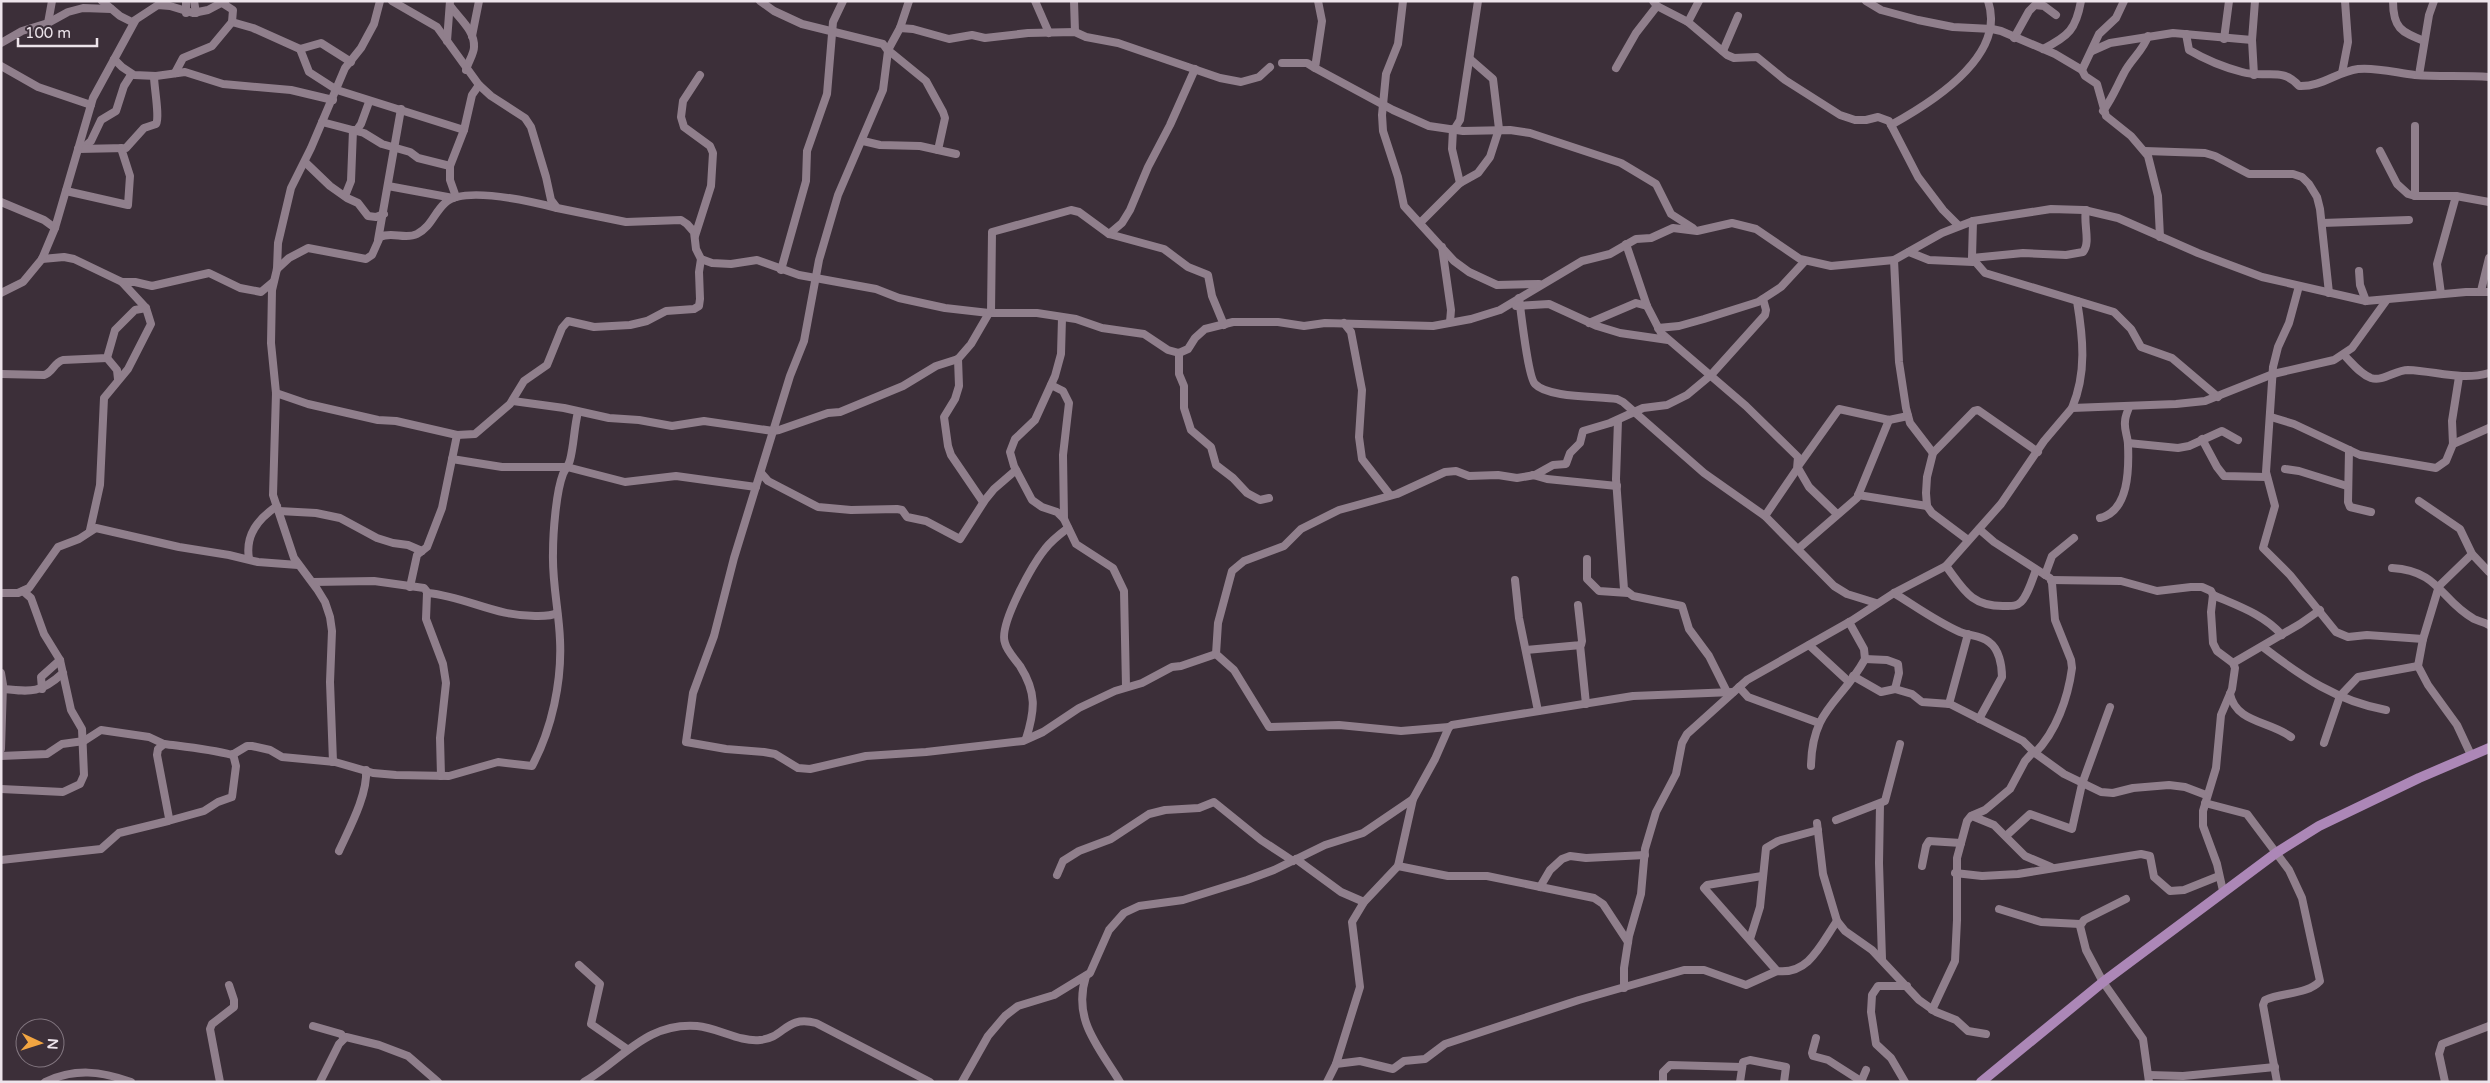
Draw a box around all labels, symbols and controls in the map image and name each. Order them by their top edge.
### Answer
scale bar [18,15,96,47]
text: 100 m [25,24,71,42]
north arrow [15,1018,65,1068]
text: N [44,1038,61,1050]

